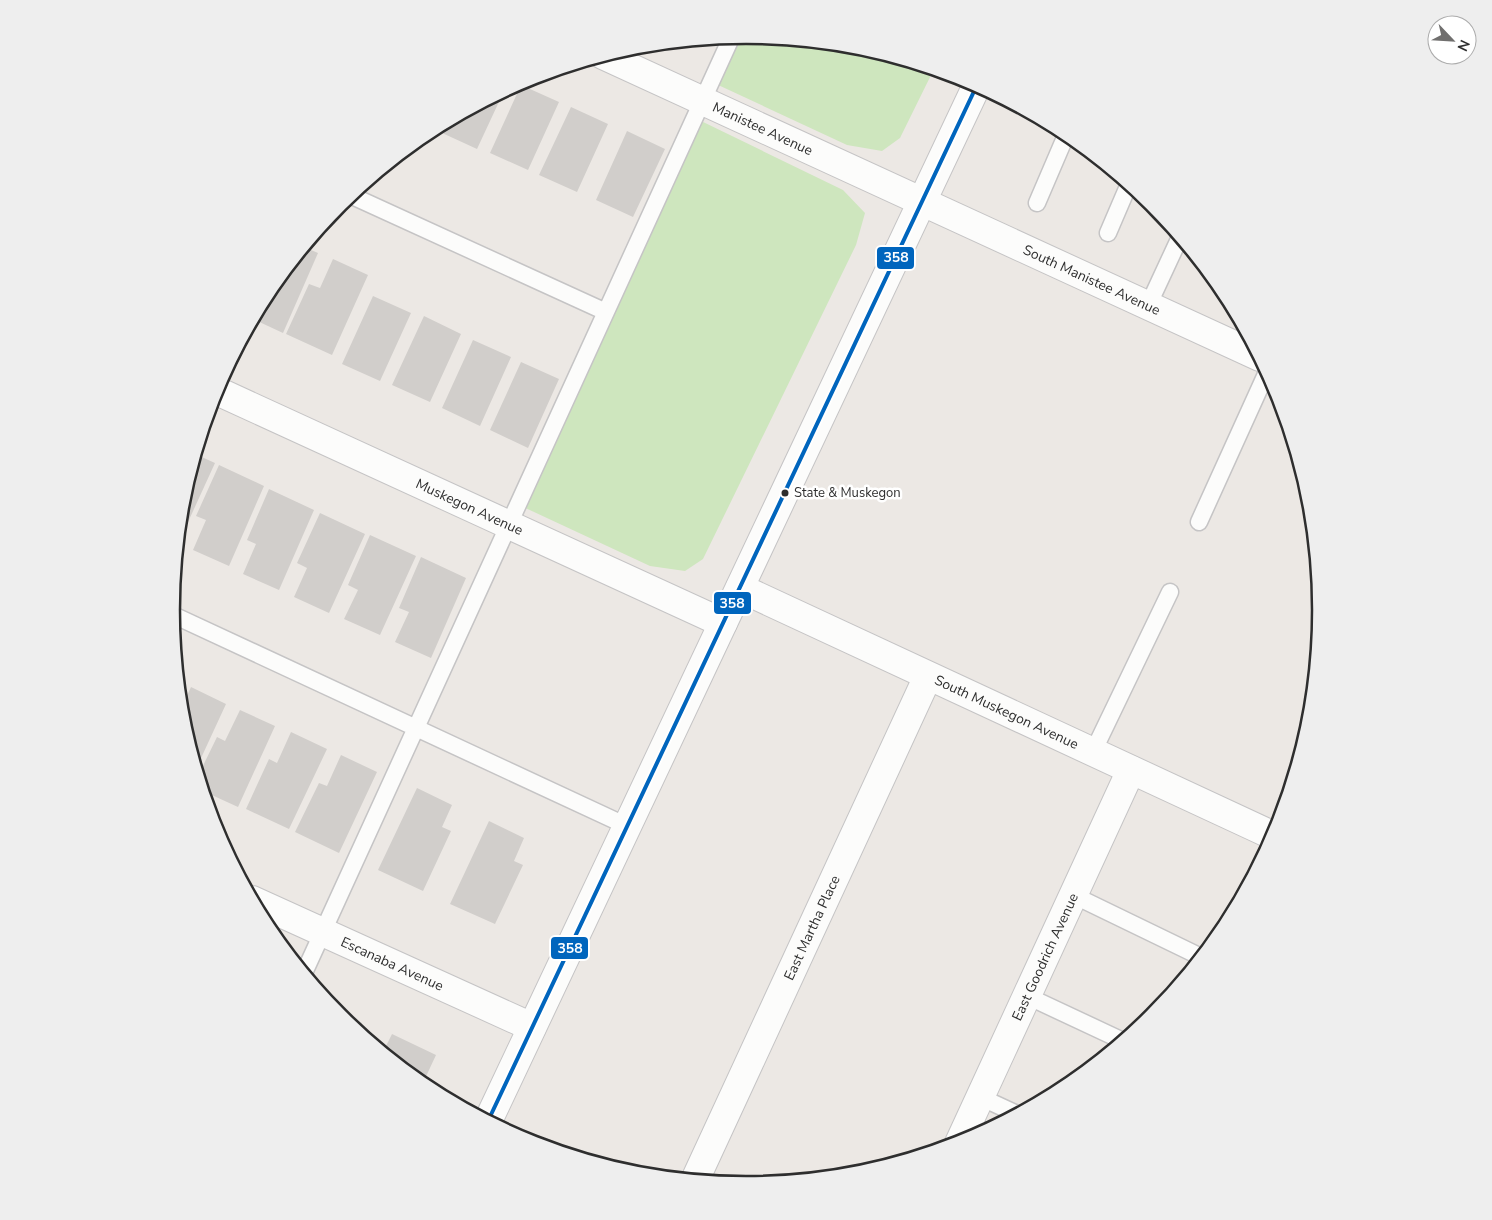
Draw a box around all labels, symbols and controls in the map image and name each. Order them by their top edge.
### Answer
north arrow [1427,15,1477,65]
text: N [1453,37,1474,54]
street label: Manistee Avenue [710,97,816,160]
street label: South Manistee Avenue [1020,240,1164,319]
line badge: 358 [876,246,915,270]
text: 358 [883,248,909,267]
street label: Muskegon Avenue [413,474,526,540]
place label: State & Muskegon [794,484,901,502]
marker: State & Muskegon [780,488,790,498]
line badge: 358 [713,591,752,615]
text: 358 [719,594,745,613]
street label: South Muskegon Avenue [932,670,1082,753]
street label: East Martha Place [779,872,844,983]
street label: East Goodrich Avenue [1007,890,1082,1024]
street label: Escanaba Avenue [338,932,447,995]
line badge: 358 [550,936,589,960]
text: 358 [557,939,583,958]

